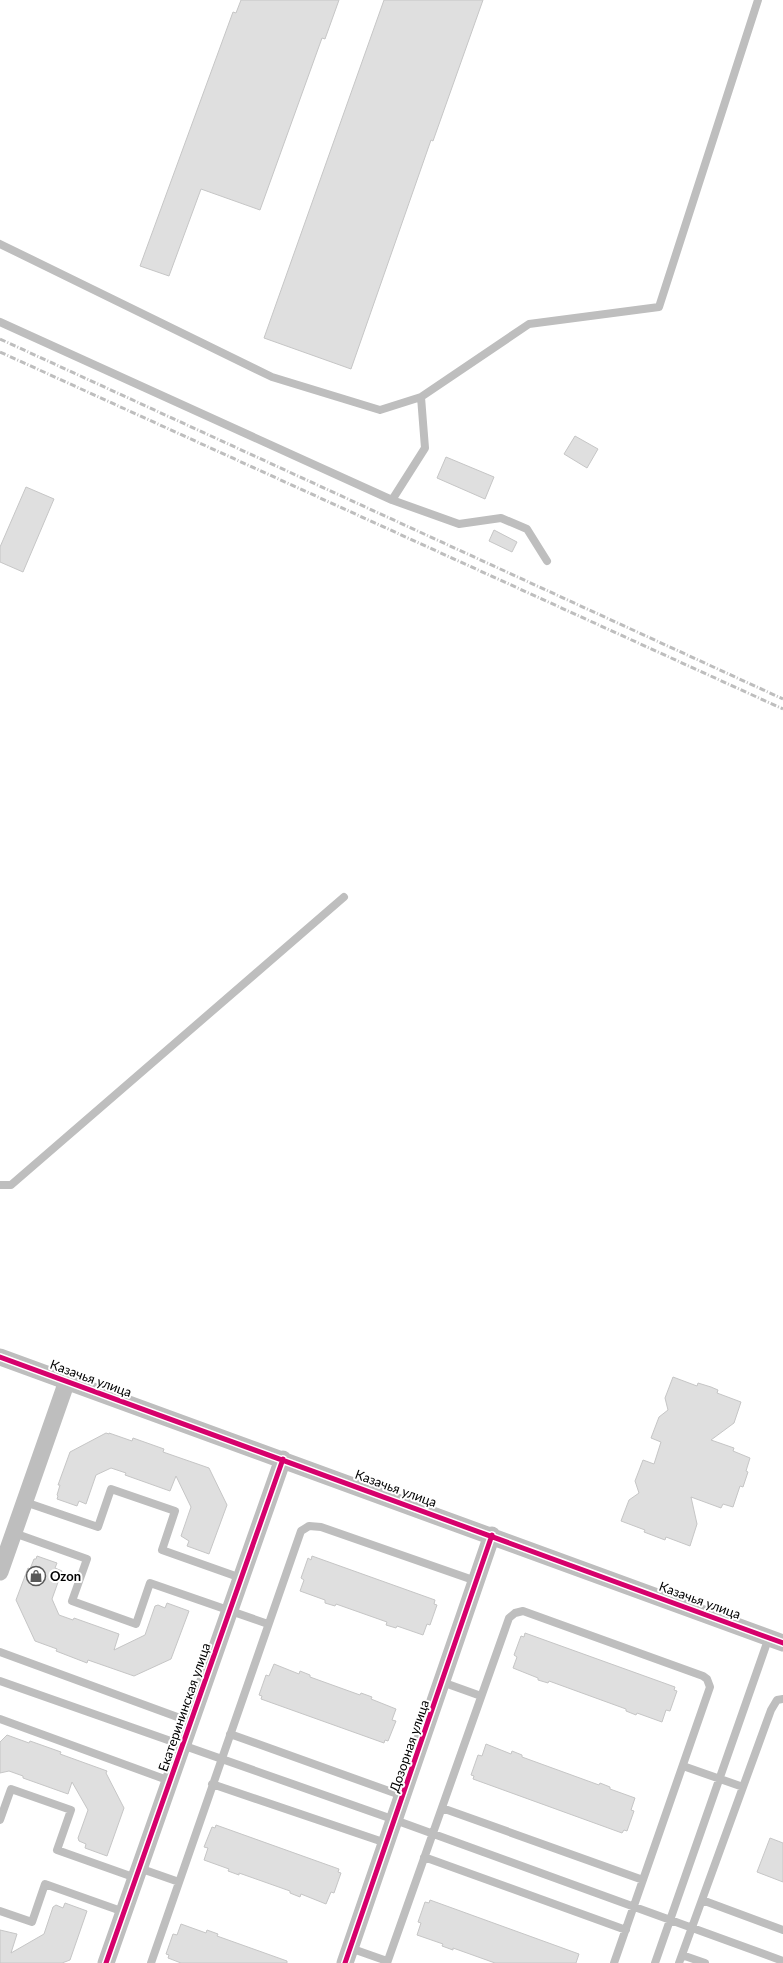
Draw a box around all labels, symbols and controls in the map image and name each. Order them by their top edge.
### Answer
street label: Казачья улица [48,1356,134,1400]
street label: Казачья улица [353,1466,439,1510]
shop icon: Ozon [25,1565,47,1587]
place label: Ozon [50,1568,81,1584]
street label: Казачья улица [657,1578,743,1622]
street label: Екатерининская улица [154,1641,214,1773]
street label: Дозорная улица [386,1698,432,1794]

